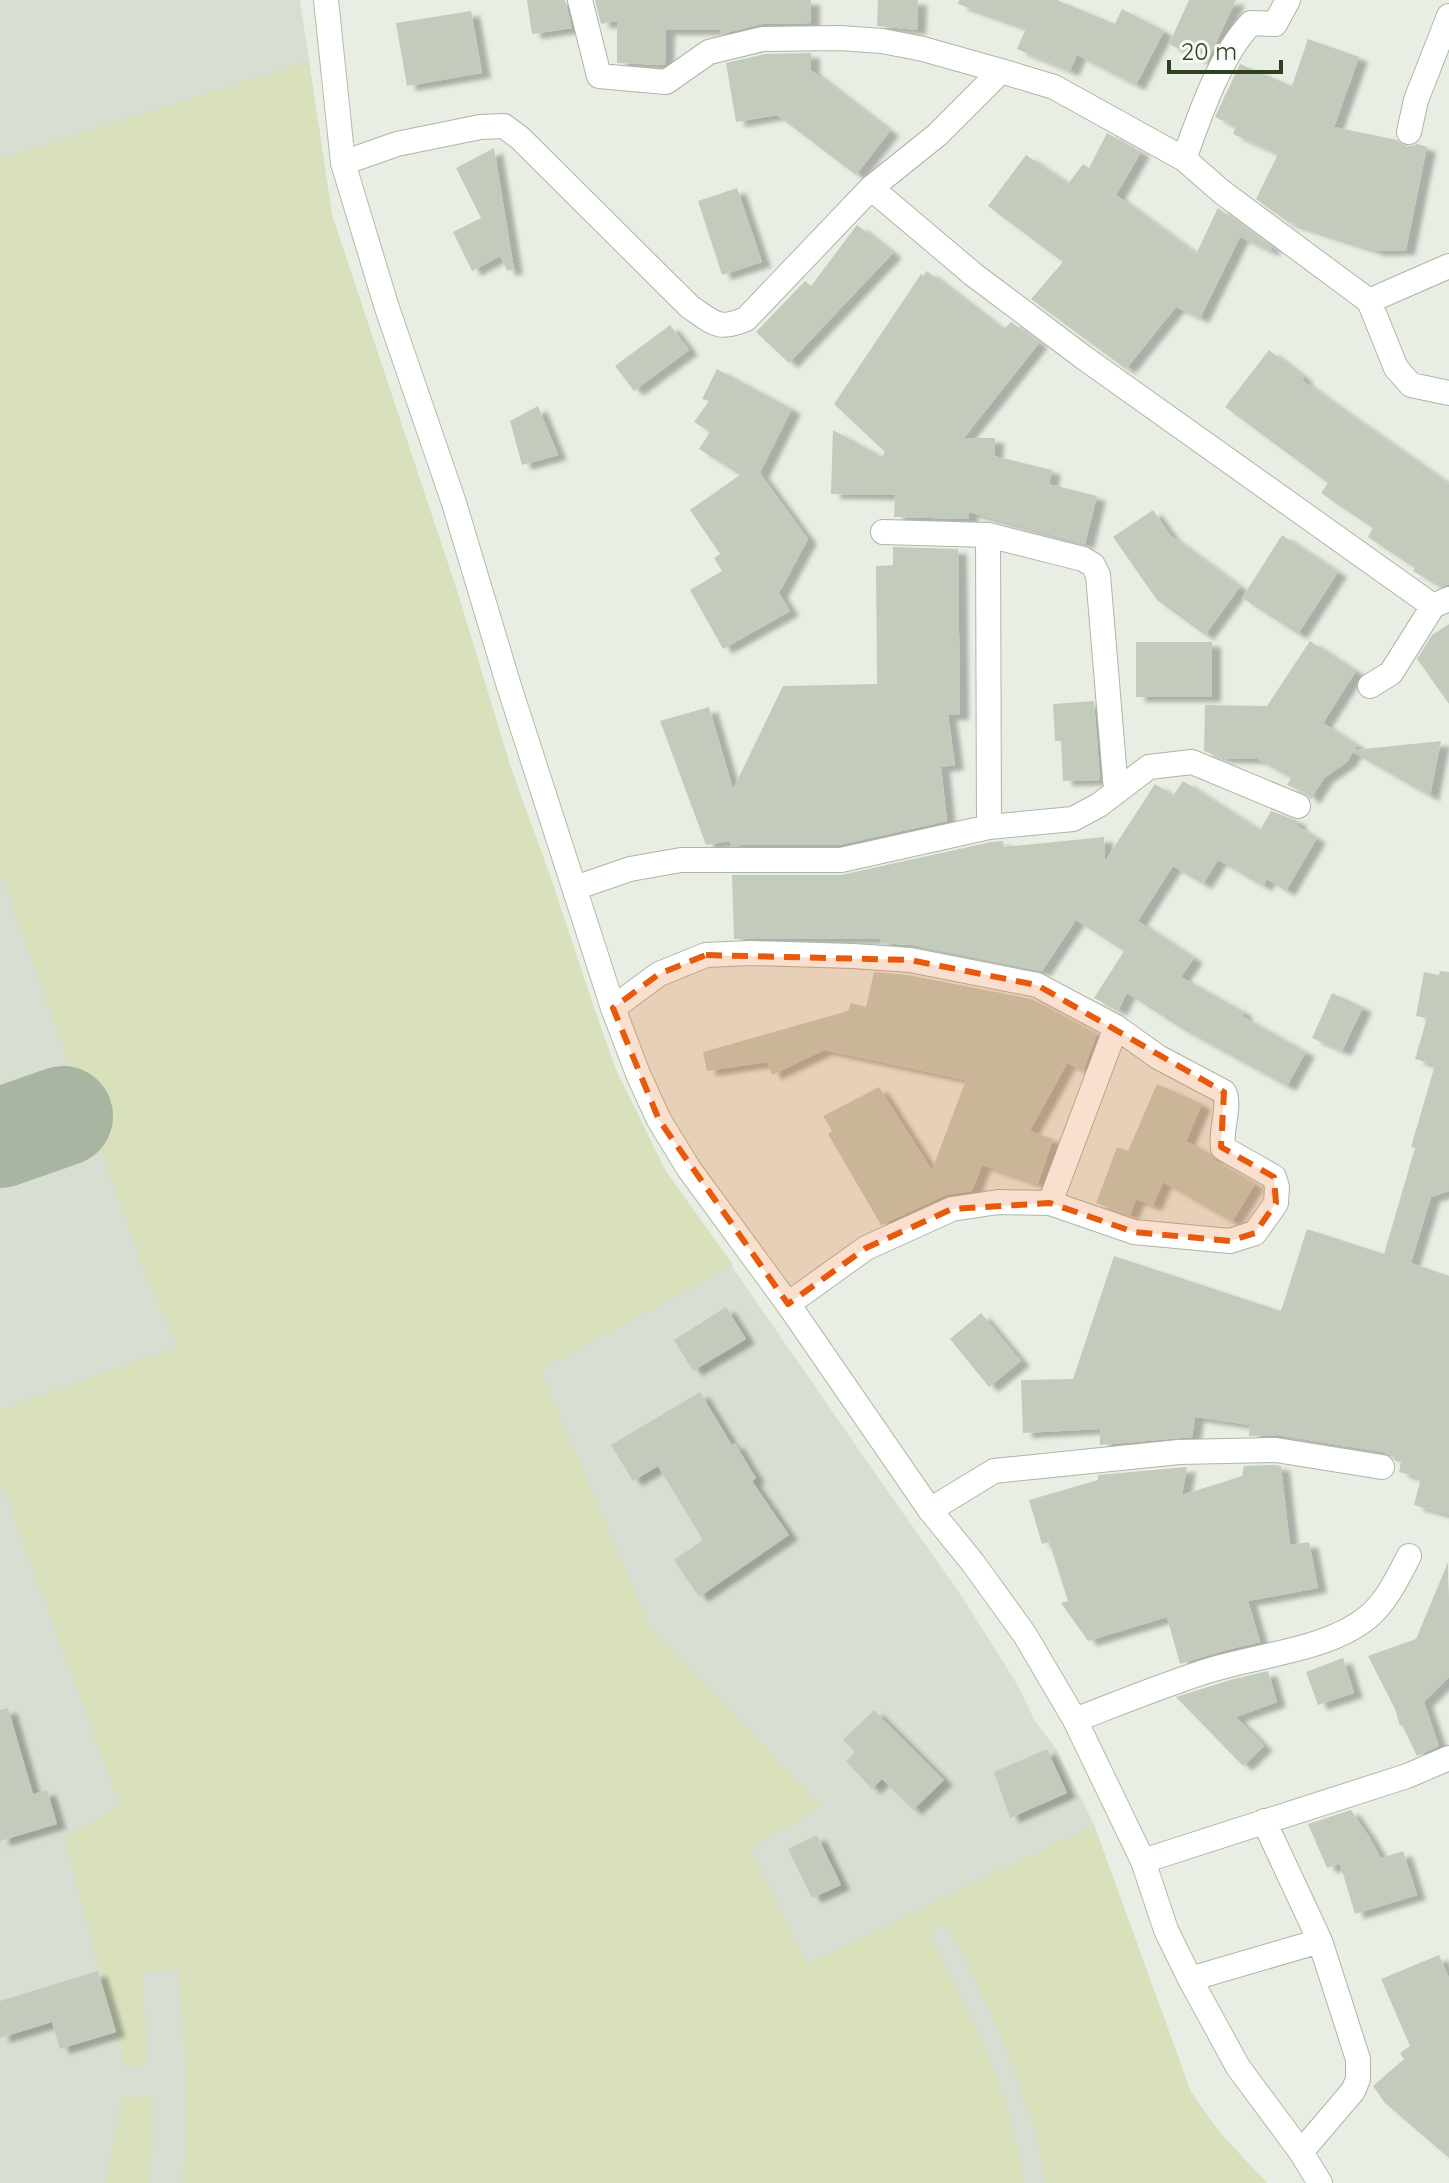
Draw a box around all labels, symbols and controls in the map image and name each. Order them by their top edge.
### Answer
scale bar [1169,24,1281,74]
text: 20 m [1181,36,1237,66]

